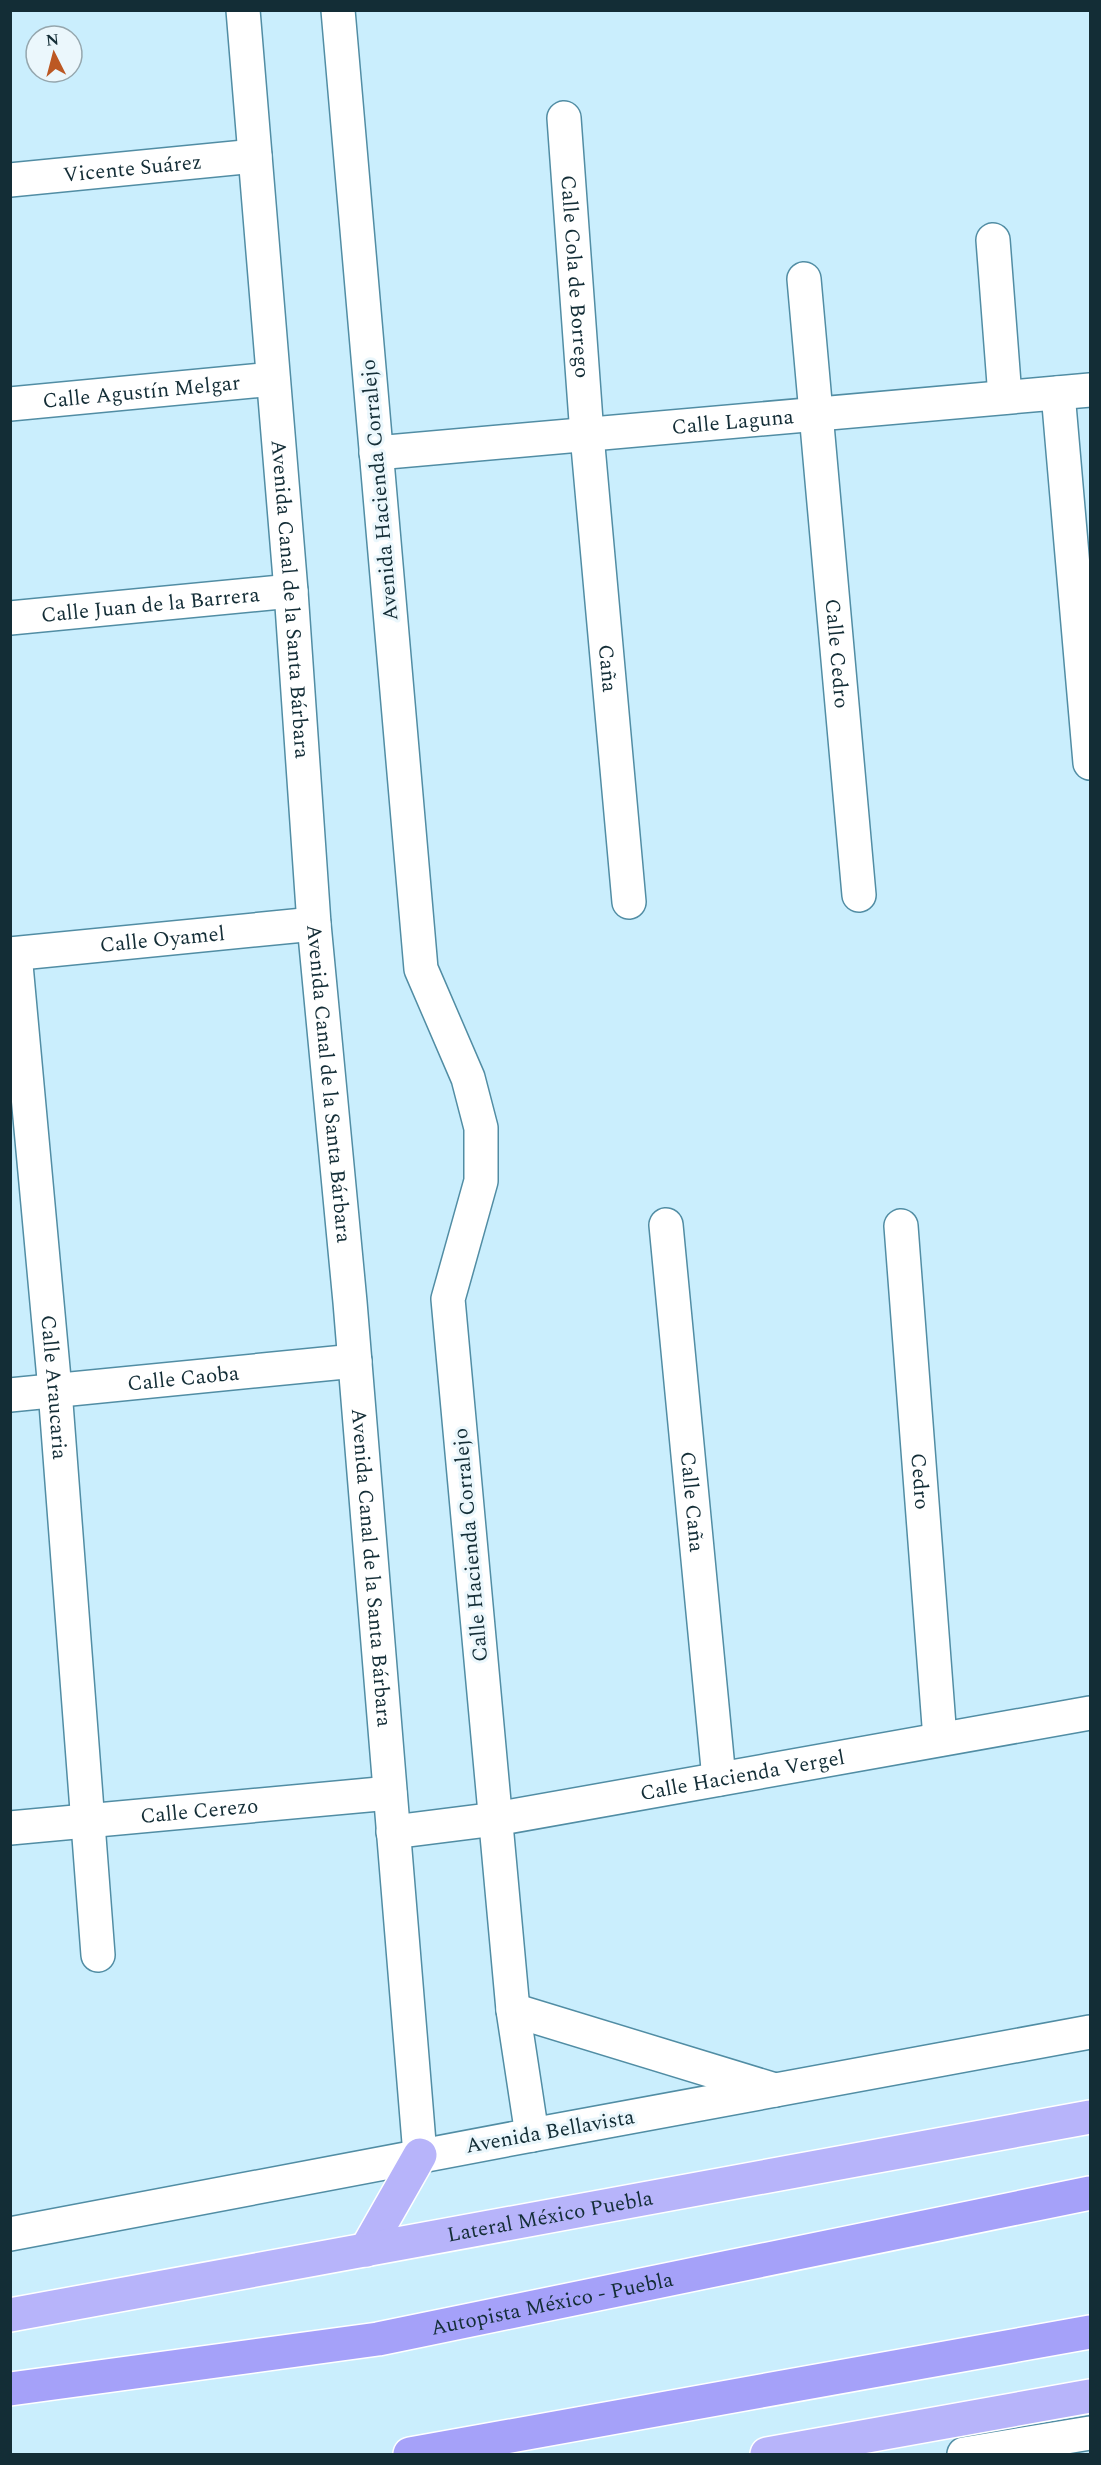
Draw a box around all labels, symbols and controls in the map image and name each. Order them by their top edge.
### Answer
north arrow [24,24,84,84]
text: N [45,27,60,53]
street label: Vicente Suárez [62,146,203,192]
street label: Calle Cola de Borrego [551,174,598,379]
street label: Avenida Hacienda Corralejo [353,358,407,622]
street label: Calle Agustín Melgar [41,367,242,418]
street label: Calle Laguna [670,401,796,444]
street label: Avenida Canal de la Santa Bárbara [262,438,318,760]
street label: Calle Juan de la Barrera [40,579,262,632]
street label: Calle Cedro [816,597,857,710]
street label: Caña [589,643,625,694]
street label: Calle Oyamel [98,918,226,962]
street label: Avenida Canal de la Santa Bárbara [297,923,359,1245]
street label: Calle Araucaria [31,1314,75,1462]
street label: Calle Caoba [126,1357,241,1400]
street label: Avenida Canal de la Santa Bárbara [342,1407,400,1729]
street label: Calle Hacienda Corralejo [445,1427,497,1663]
street label: Calle Caña [671,1450,712,1554]
street label: Cedro [901,1452,938,1511]
street label: Calle Hacienda Vergel [638,1742,847,1810]
street label: Calle Cerezo [139,1790,260,1833]
street label: Avenida Bellavista [463,2101,638,2163]
street label: Lateral México Puebla [445,2182,656,2252]
street label: Autopista México - Puebla [428,2264,677,2345]

